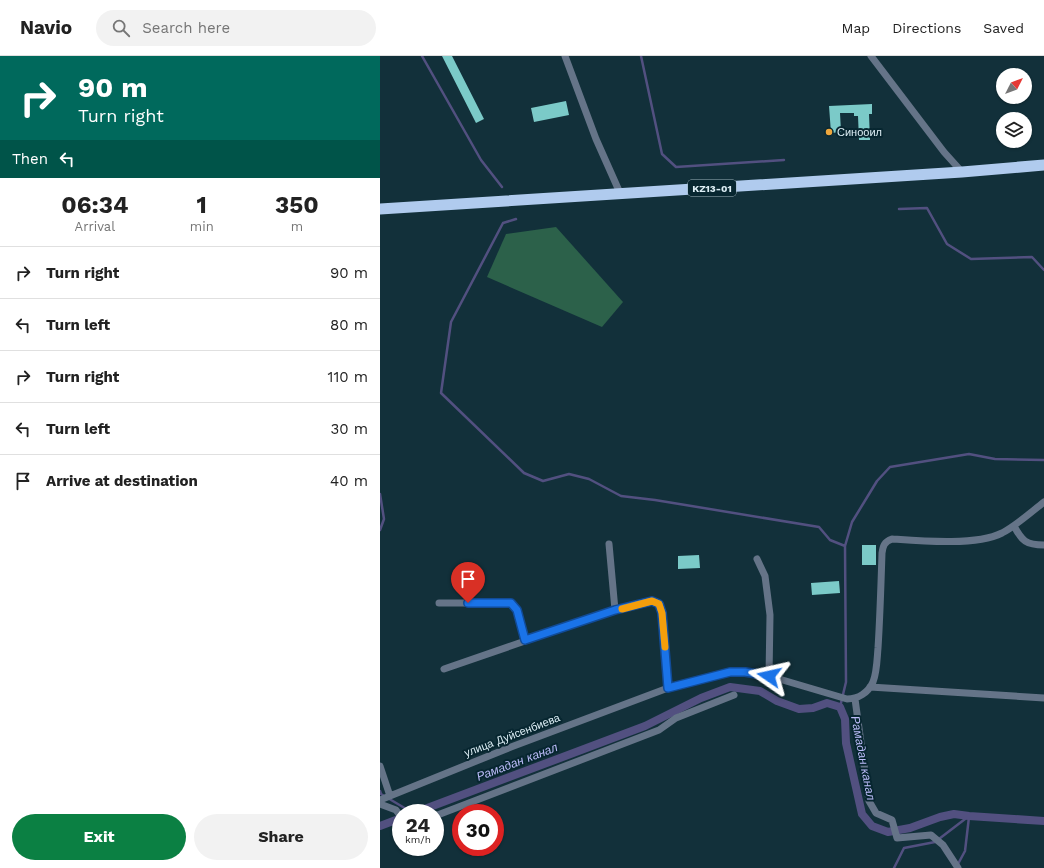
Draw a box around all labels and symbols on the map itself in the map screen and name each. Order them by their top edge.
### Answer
north arrow [996,68,1032,104]
place label: Синооил [837,126,882,139]
marker: Синооил [824,127,834,137]
road number: KZ13-01 [688,180,736,196]
pin [451,562,485,603]
position arrow [748,655,790,697]
street label: улица Дуйсенбиева [463,711,563,760]
water label: Рамадан канал [848,715,878,802]
water label: Рамадан канал [474,740,560,784]
speed limit sign: 30 [452,804,504,856]

